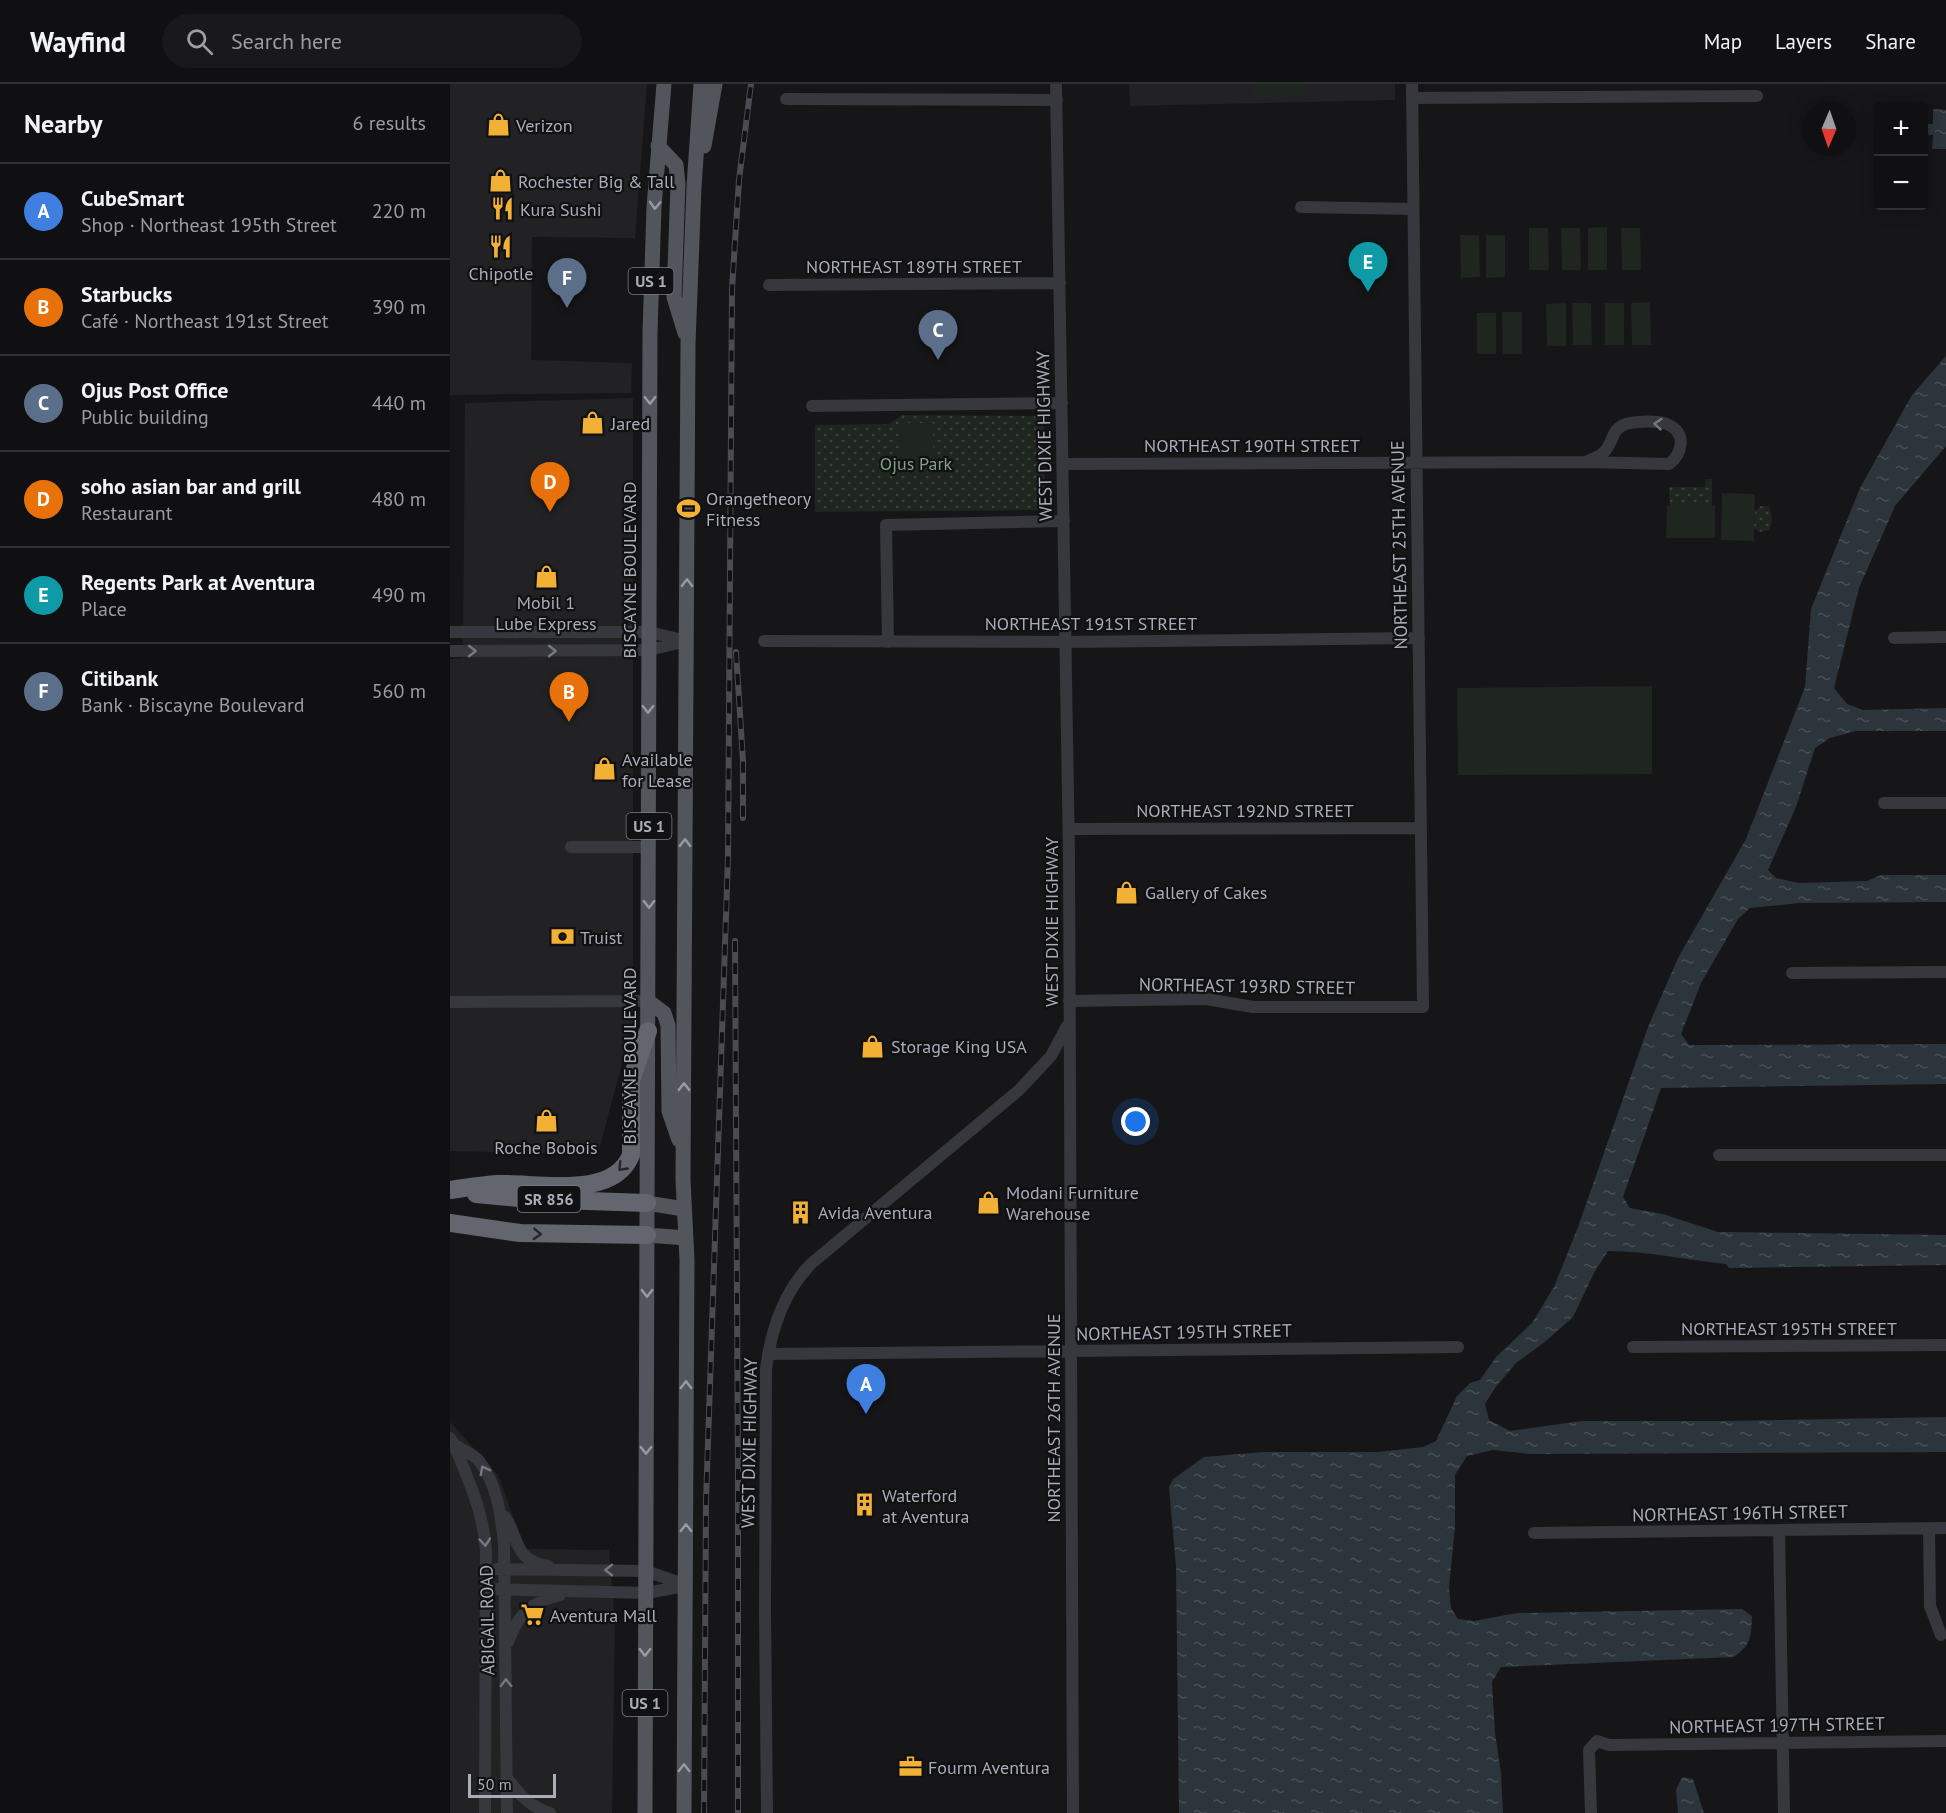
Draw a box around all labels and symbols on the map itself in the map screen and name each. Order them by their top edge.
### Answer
north arrow [1802,102,1856,156]
shop icon: Verizon [485,112,511,138]
place label: Verizon [515,114,573,137]
shop icon: Rochester Big & Tall [487,168,513,194]
place label: Rochester Big & Tall [518,170,675,193]
restaurant icon: Kura Sushi [489,196,515,222]
place label: Kura Sushi [520,198,602,221]
one-way arrow [648,201,661,210]
restaurant icon: Chipotle [488,234,514,260]
pin: E [1348,242,1388,292]
street label: NORTHEAST 189TH STREET [806,255,1022,278]
pin: F [548,258,586,308]
place label: Chipotle [469,262,533,285]
road number: US 1 [628,268,674,294]
pin: C [918,310,958,360]
street label: WEST DIXIE HIGHWAY [1031,351,1057,521]
one-way arrow [644,395,656,404]
shop icon: Jared [580,410,606,436]
place label: Jared [610,412,650,435]
one-way arrow [1654,418,1663,431]
street label: NORTHEAST 190TH STREET [1144,434,1360,457]
street label: NORTHEAST 25TH AVENUE [1386,440,1412,650]
park label: Ojus Park [880,452,953,475]
pin: D [530,462,570,512]
street label: BISCAYNE BOULEVARD [618,482,641,658]
place label: Orangetheory Fitness [706,487,812,531]
sports icon: Orangetheory Fitness [675,495,701,521]
shop icon: Mobil 1 Lube Express [533,563,559,589]
one-way arrow [681,578,693,587]
place label: Mobil 1 Lube Express [495,591,597,635]
street label: NORTHEAST 191ST STREET [985,612,1197,635]
one-way arrow [467,645,476,657]
one-way arrow [547,645,556,657]
pin: B [550,672,588,722]
one-way arrow [642,704,654,713]
place label: Available for Lease [622,748,693,792]
shop icon: Available for Lease [591,756,617,782]
street label: NORTHEAST 192ND STREET [1136,799,1354,822]
road number: US 1 [626,813,672,839]
street label: WEST DIXIE HIGHWAY [1040,837,1063,1007]
one-way arrow [679,839,691,848]
shop icon: Gallery of Cakes [1114,879,1140,905]
place label: Gallery of Cakes [1145,881,1267,904]
one-way arrow [643,899,655,908]
bank icon: Truist [549,924,575,950]
place label: Truist [580,926,622,949]
street label: BISCAYNE BOULEVARD [618,968,641,1144]
street label: NORTHEAST 193RD STREET [1139,973,1355,999]
shop icon: Storage King USA [860,1033,886,1059]
place label: Storage King USA [891,1035,1027,1058]
one-way arrow [677,1083,690,1092]
your location [1121,1107,1150,1136]
shop icon: Roche Bobois [533,1108,559,1134]
place label: Roche Bobois [494,1136,598,1159]
one-way arrow [618,1161,629,1171]
place label: Modani Furniture Warehouse [1006,1181,1139,1225]
road number: SR 856 [518,1186,580,1212]
shop icon: Modani Furniture Warehouse [975,1189,1001,1215]
building icon: Avida Aventura [787,1199,813,1225]
place label: Avida Aventura [818,1201,932,1224]
one-way arrow [532,1227,541,1240]
one-way arrow [641,1289,653,1298]
street label: NORTHEAST 26TH AVENUE [1042,1314,1065,1522]
street label: NORTHEAST 195TH STREET [1681,1317,1897,1340]
street label: NORTHEAST 195TH STREET [1076,1319,1292,1345]
street label: WEST DIXIE HIGHWAY [736,1358,762,1528]
pin: A [846,1364,886,1414]
one-way arrow [680,1381,692,1390]
one-way arrow [640,1446,652,1455]
one-way arrow [480,1466,491,1476]
place label: Waterford at Aventura [882,1484,969,1528]
building icon: Waterford at Aventura [851,1492,877,1518]
street label: NORTHEAST 196TH STREET [1632,1500,1848,1526]
one-way arrow [680,1524,692,1533]
one-way arrow [479,1538,492,1547]
one-way arrow [605,1564,614,1576]
street label: ABIGAIL ROAD [475,1565,499,1675]
supermarket icon: Aventura Mall [519,1602,545,1628]
place label: Aventura Mall [550,1604,657,1627]
one-way arrow [639,1647,651,1656]
one-way arrow [499,1678,512,1687]
road number: US 1 [622,1690,668,1716]
street label: NORTHEAST 197TH STREET [1669,1712,1885,1738]
office icon: Fourm Aventura [897,1754,923,1780]
place label: Fourm Aventura [928,1756,1050,1779]
one-way arrow [678,1764,690,1773]
scale bar [468,1771,556,1798]

